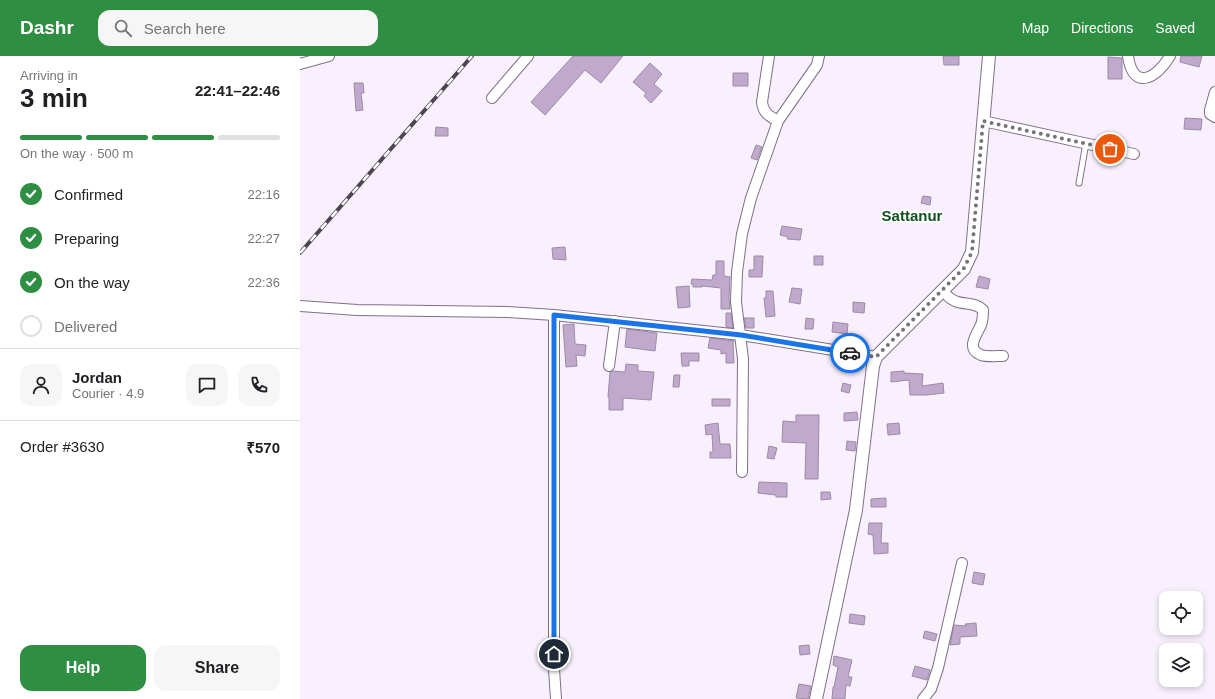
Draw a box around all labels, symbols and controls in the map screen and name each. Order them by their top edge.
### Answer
search box [98,10,378,46]
text: Dashr [20,17,74,38]
icon: search [112,17,134,39]
text: Search here [144,20,226,37]
text: Map [1022,20,1049,36]
text: Directions [1071,20,1133,36]
text: Saved [1155,20,1195,36]
text: Arriving in [20,68,78,83]
text: 22:41–22:46 [195,82,280,99]
text: 3 min [20,83,88,113]
pin [1093,132,1127,166]
icon: bag [1099,138,1121,160]
text: On the way · 500 m [20,146,133,161]
icon: check [20,183,42,205]
text: Confirmed [54,186,123,203]
text: 22:16 [247,187,280,202]
district label: Sattanur [882,207,943,224]
icon: check [20,227,42,249]
text: Preparing [54,230,119,247]
text: 22:27 [247,231,280,246]
icon: check [20,271,42,293]
text: On the way [54,274,130,291]
text: 22:36 [247,275,280,290]
text: Delivered [54,318,117,335]
courier [830,333,870,373]
icon: car [839,342,861,364]
button: person [20,364,62,406]
button: chat [186,364,228,406]
button: phone [238,364,280,406]
text: Jordan [72,369,122,386]
text: Courier · 4.9 [72,386,144,401]
text: Order #3630 [20,438,104,455]
text: ₹570 [246,439,280,456]
map controls [1159,591,1203,687]
button: locate [1159,591,1203,635]
pin [537,637,571,671]
icon: home [543,643,565,665]
button: layers [1159,643,1203,687]
button: Help [20,645,146,691]
button: Share [154,645,280,691]

